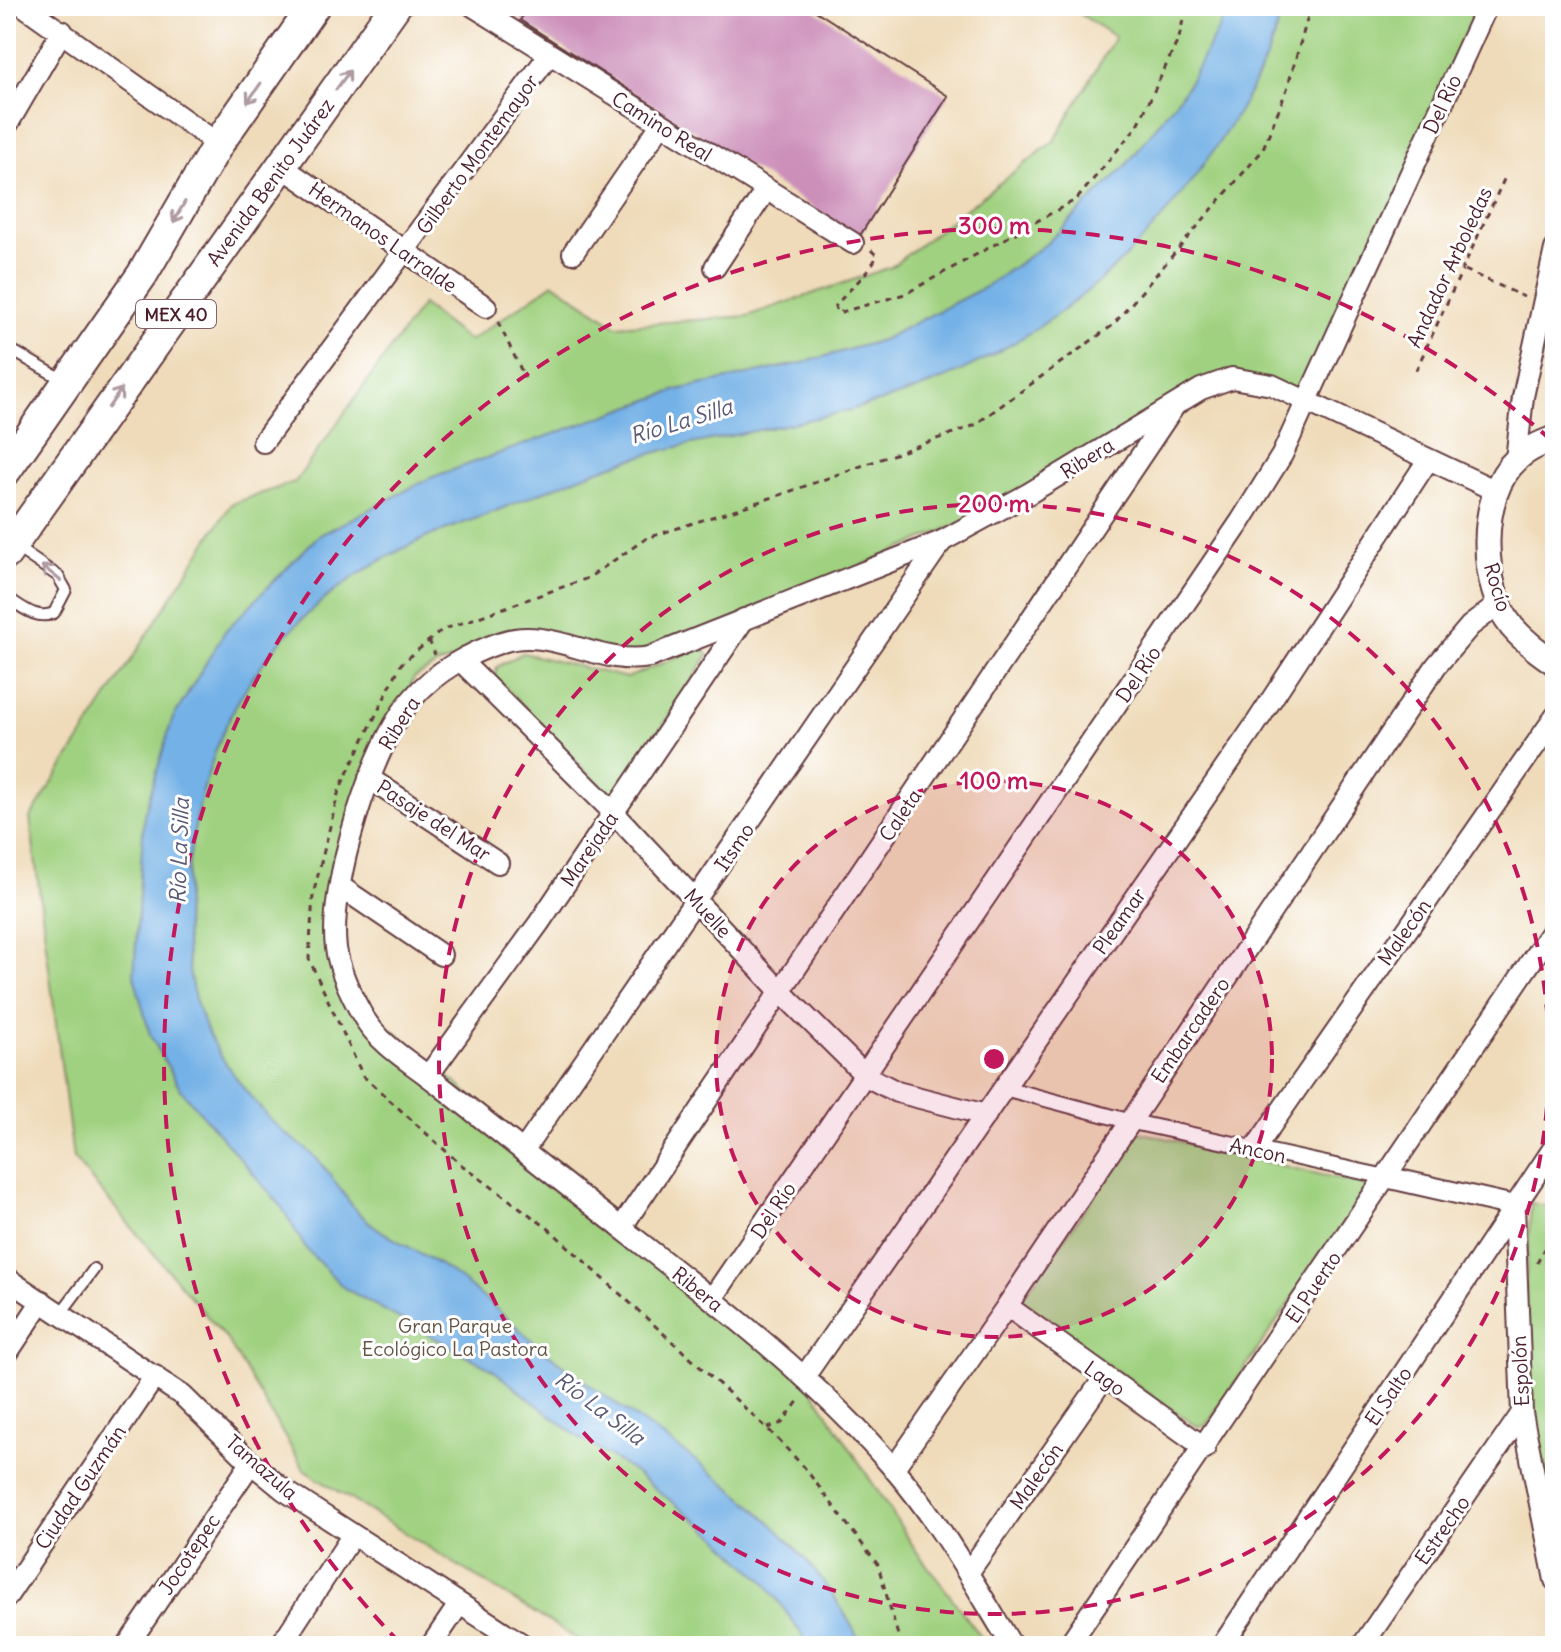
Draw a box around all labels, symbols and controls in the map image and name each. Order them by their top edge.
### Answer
one-way arrow [334,69,351,91]
street label: Gilberto Montemayor [411,69,543,239]
street label: Del Río [1417,70,1467,138]
one-way arrow [246,82,262,104]
street label: Camino Real [607,85,717,167]
street label: Avenida Benito Juárez [201,93,339,271]
street label: Hermanos Larralde [304,176,462,298]
street label: Andador Arboledas [1401,183,1497,351]
one-way arrow [171,200,187,223]
text: 300 m [958,210,1030,240]
road number: MEX 40 [136,300,216,328]
one-way arrow [107,388,124,409]
water label: Río La Silla [626,392,737,450]
street label: Ribera [1056,432,1118,484]
text: 200 m [958,488,1030,518]
street label: Rocío [1479,560,1517,614]
one-way arrow [42,564,62,582]
street label: Del Río [1110,641,1166,707]
street label: Ribera [373,692,425,754]
text: 100 m [960,765,1028,795]
street label: Pasaje del Mar [372,774,496,866]
street label: Caleta [873,784,927,846]
water label: Río La Silla [163,796,195,904]
street label: Marejada [555,807,623,891]
street label: Itsmo [709,818,759,876]
street label: Muelle [679,883,737,943]
street label: Pleamar [1087,883,1151,959]
street label: Malecón [1372,894,1436,970]
street label: Embarcadero [1145,972,1235,1088]
centre of rings [980,1045,1008,1073]
street label: Ancon [1227,1132,1289,1168]
street label: Del Río [745,1177,801,1243]
street label: El Puerto [1280,1246,1346,1328]
street label: Ribera [667,1261,729,1317]
park label: Gran Parque Ecológico La Pastora [362,1313,548,1361]
street label: Espolón [1506,1335,1534,1407]
street label: Lago [1080,1355,1130,1401]
street label: El Salto [1359,1362,1417,1430]
water label: Río La Silla [549,1365,652,1452]
street label: Ciudad Guzmán [29,1420,131,1554]
street label: Tamazula [221,1429,303,1505]
street label: Malecón [1004,1438,1068,1514]
street label: Estrecho [1409,1491,1475,1569]
street label: Jocotepec [153,1509,225,1599]

